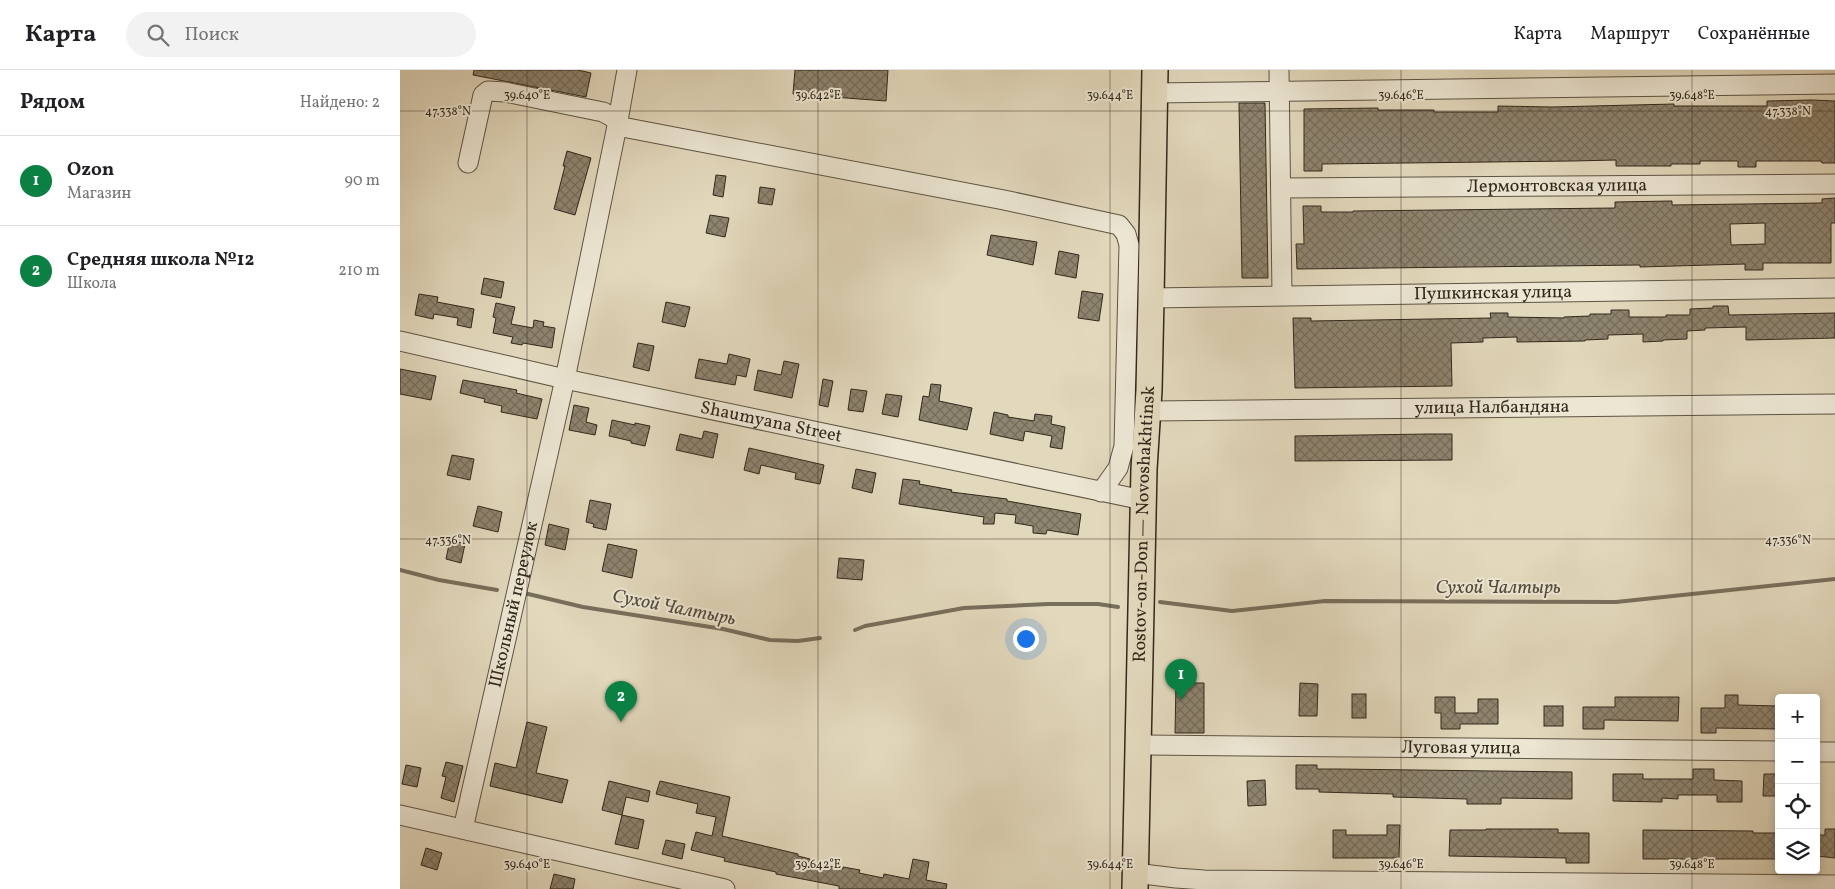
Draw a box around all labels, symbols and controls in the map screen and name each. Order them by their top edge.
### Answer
search box [126,12,476,57]
text: Карта [25,18,96,52]
icon: search [144,21,172,49]
text: Поиск [184,22,239,48]
text: Карта [1513,22,1562,47]
text: Маршрут [1590,22,1670,47]
text: Сохранённые [1698,22,1810,47]
text: Рядом [20,88,85,117]
text: 39.640°E [504,88,550,104]
text: 39.642°E [795,88,841,104]
text: 39.644°E [1087,88,1133,104]
text: 39.646°E [1378,88,1424,104]
text: 39.648°E [1669,88,1715,104]
text: Найдено: 2 [300,92,380,114]
text: 47.338°N [425,104,471,120]
text: 47.338°N [1765,104,1811,120]
text: Ozon [67,157,114,183]
text: 1 [33,170,39,192]
text: 90 m [344,170,380,192]
street label: Лермонтовская улица [1467,173,1647,199]
text: Магазин [67,183,131,205]
text: Средняя школа №12 [67,247,254,273]
text: 2 [32,260,40,282]
text: 210 m [338,260,380,282]
text: Школа [67,273,117,295]
street label: Пушкинская улица [1414,279,1572,307]
street label: Rostov-on-Don — Novoshakhtinsk [1127,385,1162,663]
street label: улица Налбандяна [1414,394,1570,421]
street label: Shaumyana Street [698,395,844,449]
street label: Школьный переулок [483,519,545,690]
text: 47.336°N [425,533,471,549]
text: 47.336°N [1765,533,1811,549]
water label: Сухой Чалтырь [1435,575,1561,601]
water label: Сухой Чалтырь [610,583,738,633]
your location [1013,626,1039,652]
pin: 1 [1165,659,1197,700]
pin: 2 [605,681,637,722]
map controls [1775,694,1820,874]
button: + [1775,694,1820,739]
street label: Луговая улица [1401,735,1521,761]
button: − [1775,739,1820,784]
button: locate [1775,784,1820,829]
button: layers [1775,829,1820,874]
text: 39.640°E [504,857,550,873]
text: 39.642°E [795,857,841,873]
text: 39.644°E [1087,857,1133,873]
text: 39.646°E [1378,857,1424,873]
text: 39.648°E [1669,857,1715,873]

